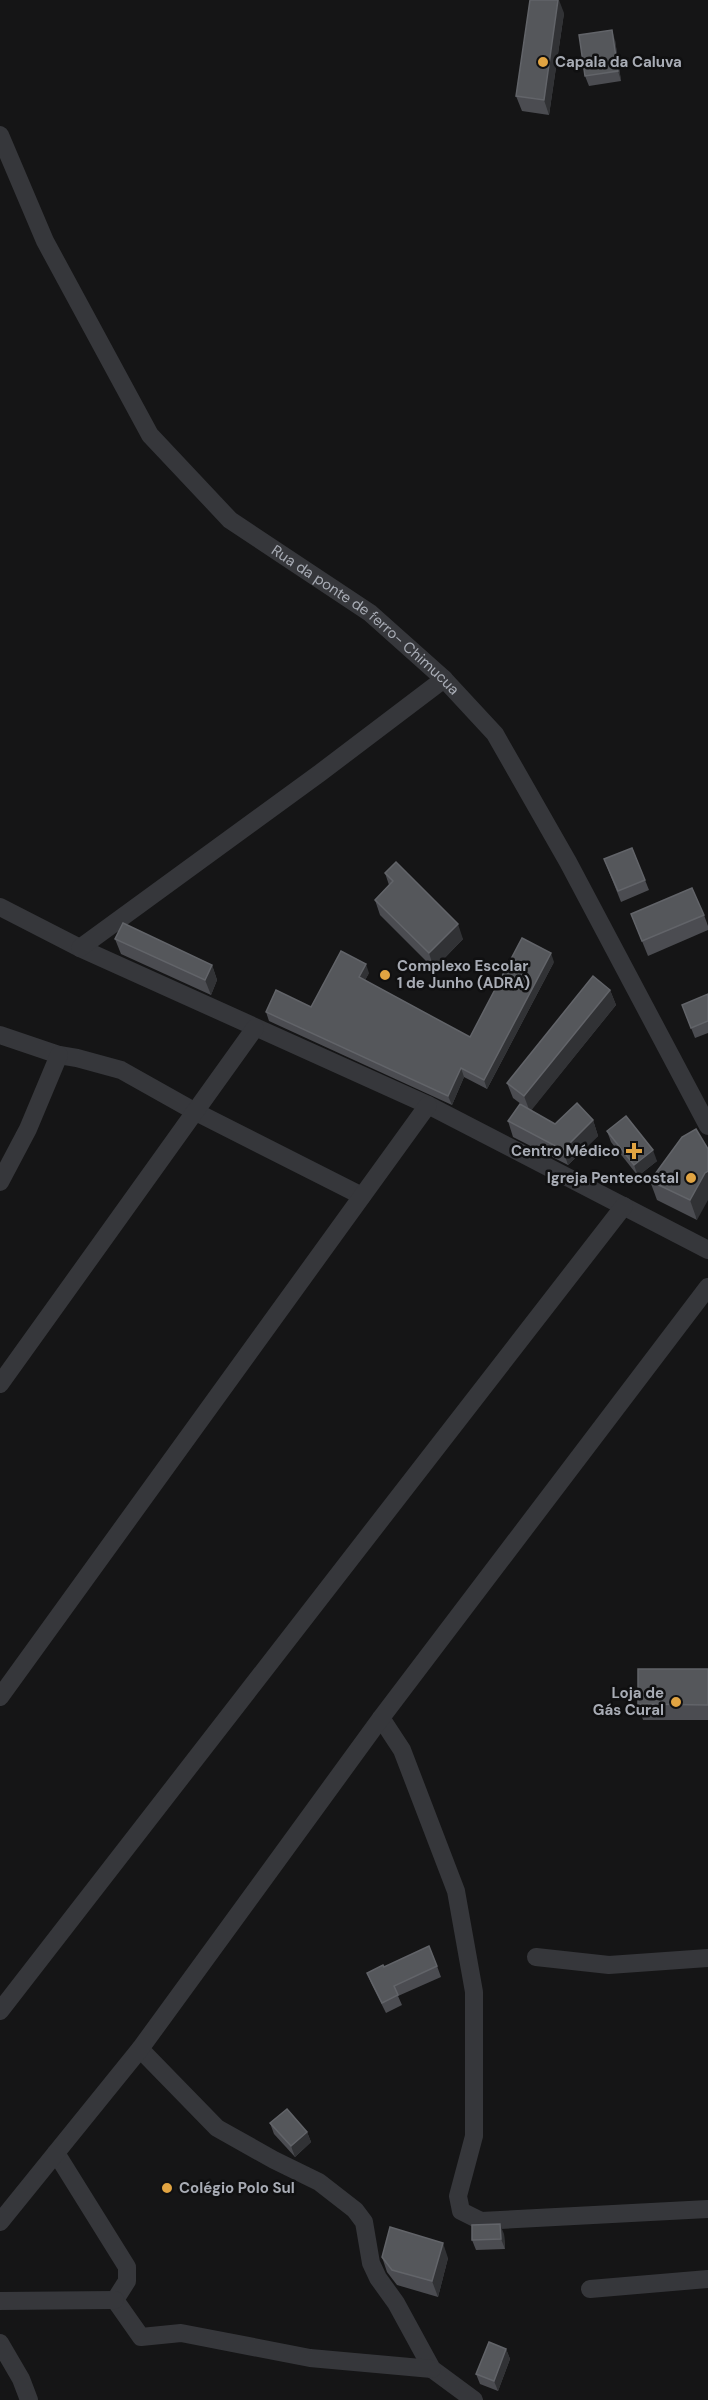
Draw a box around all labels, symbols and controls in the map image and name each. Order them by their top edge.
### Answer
place label: Capala da Caluva [555,52,682,72]
marker: Capala da Caluva [536,55,550,69]
street label: Rua da ponte de ferro- Chimucua [267,540,464,699]
place label: Complexo Escolar 1 de Junho (ADRA) [397,956,530,993]
marker: Complexo Escolar 1 de Junho (ADRA) [378,968,392,982]
place label: Centro Médico [511,1141,620,1161]
marker: Centro Médico [625,1142,643,1160]
place label: Igreja Pentecostal [547,1168,679,1188]
marker: Igreja Pentecostal [684,1171,698,1185]
place label: Loja de Gás Cural [593,1683,664,1720]
marker: Loja de Gás Cural [669,1695,683,1709]
place label: Colégio Polo Sul [179,2178,295,2198]
marker: Colégio Polo Sul [160,2181,174,2195]

